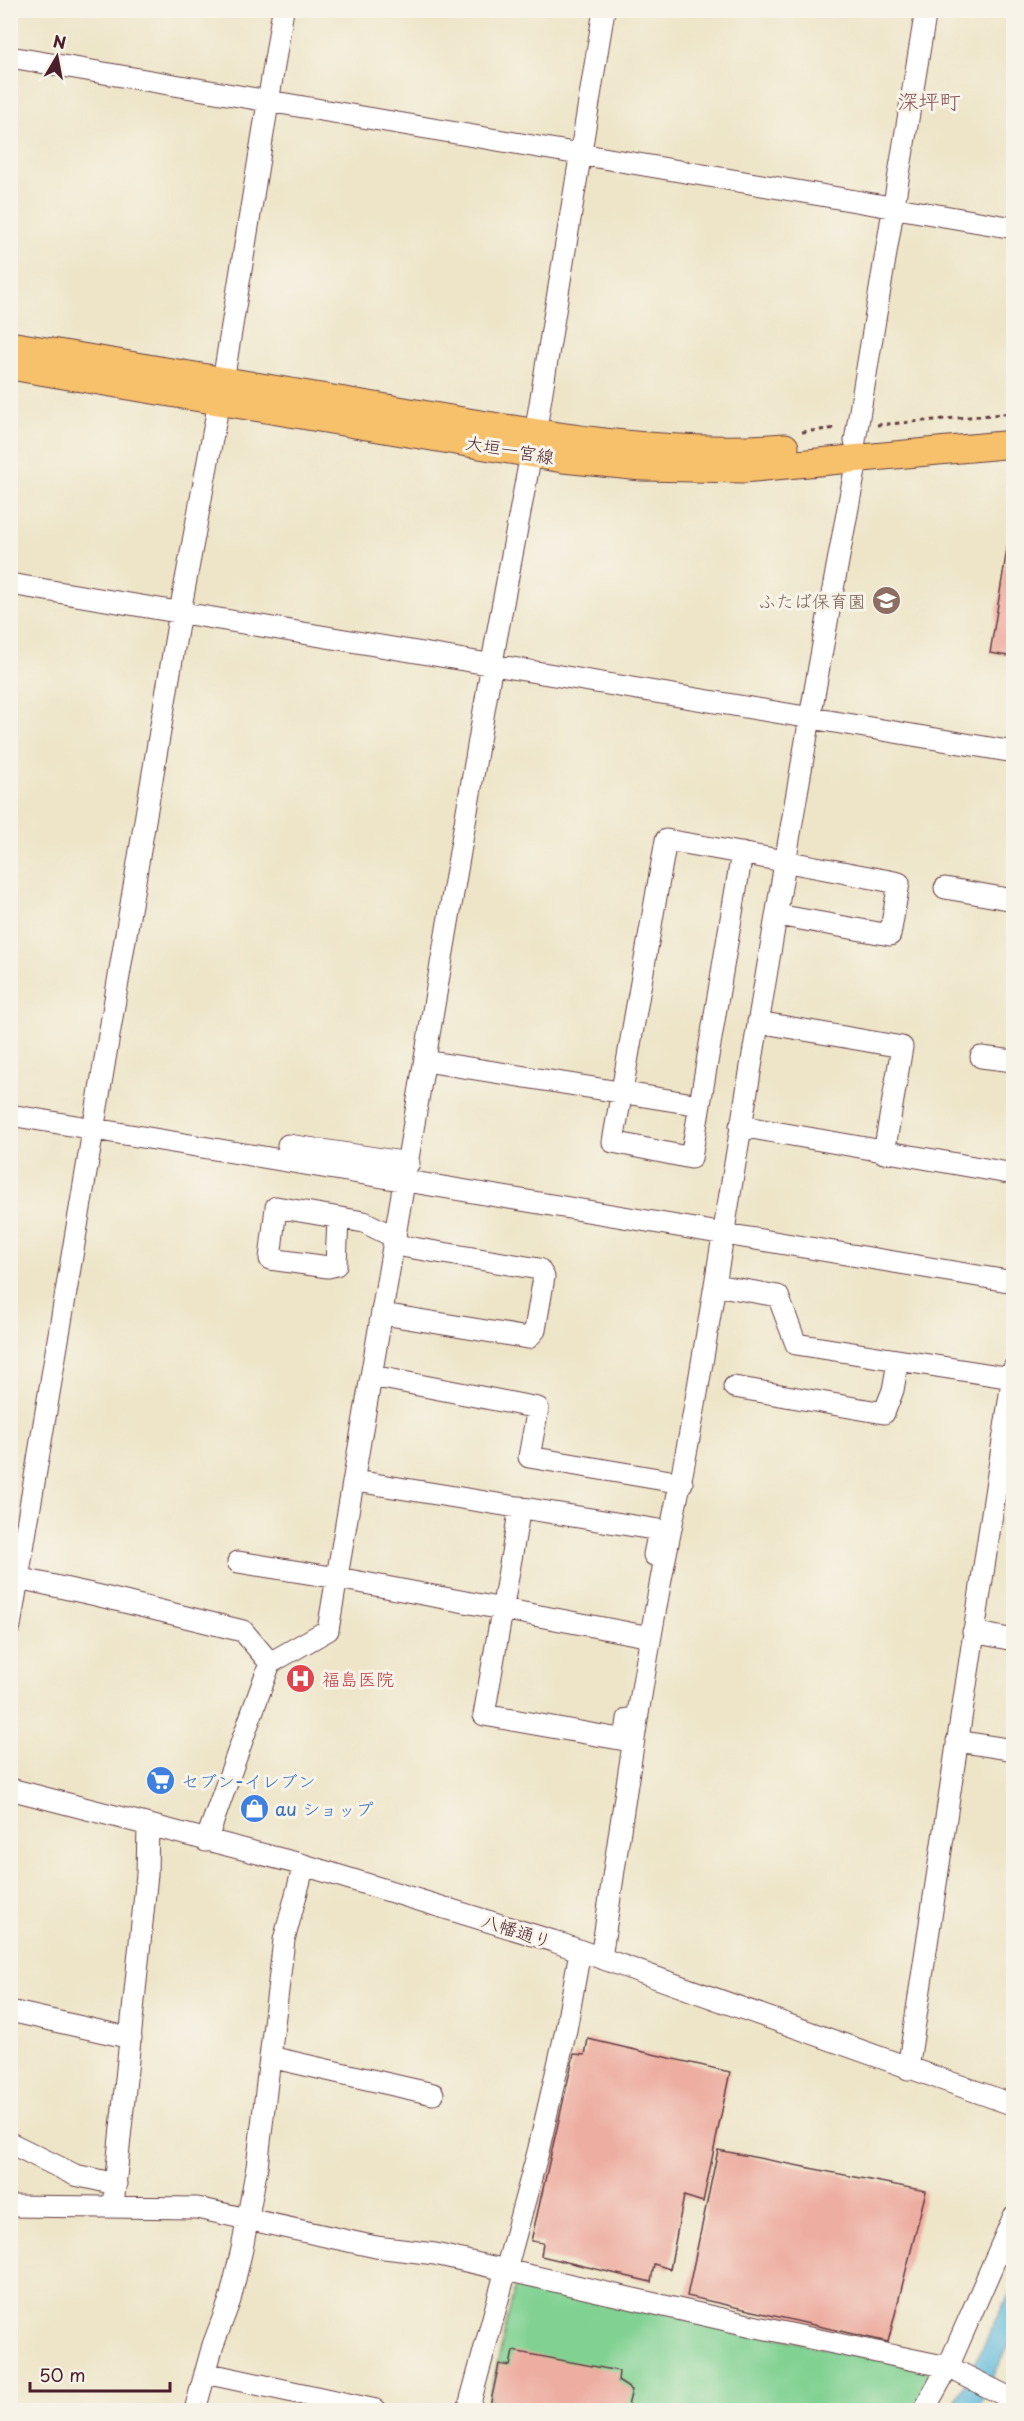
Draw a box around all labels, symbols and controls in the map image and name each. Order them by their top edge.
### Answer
north arrow [27,27,87,87]
text: N [51,28,68,54]
district label: 深坪町 [898,84,961,116]
street label: 大垣一宮線 [463,428,557,470]
school or university icon: ふたば保育園 [871,584,903,616]
place label: ふたば保育園 [758,587,866,614]
hospital icon: 福島医院 [285,1662,317,1694]
place label: 福島医院 [322,1665,394,1692]
supermarket icon: セブン-イレブン [144,1764,176,1796]
place label: セブン-イレブン [181,1767,316,1794]
shop icon: au ショップ [238,1792,270,1824]
place label: au ショップ [275,1795,374,1822]
street label: 八幡通り [479,1906,555,1954]
scale bar [30,2355,170,2393]
text: 50 m [39,2361,86,2388]

